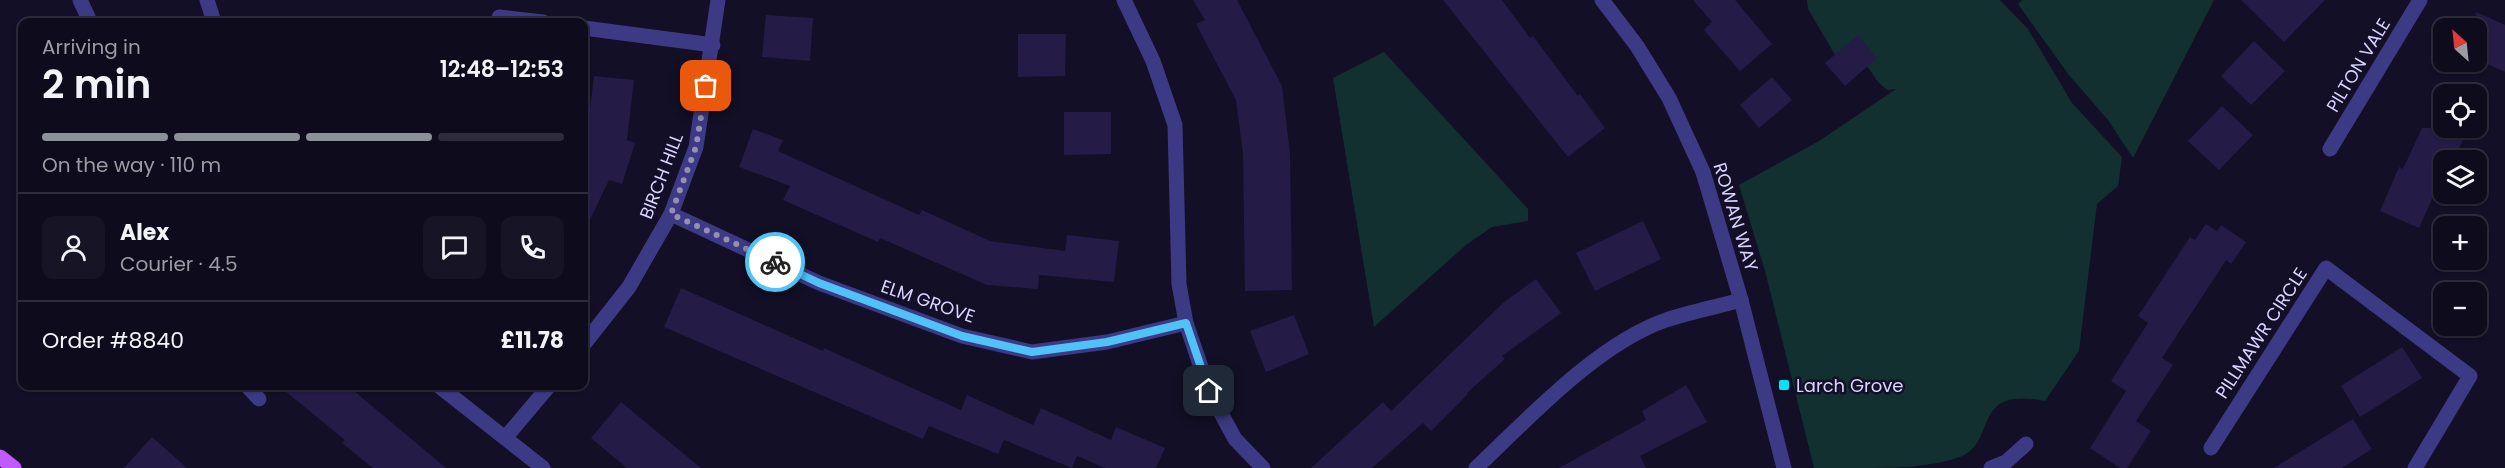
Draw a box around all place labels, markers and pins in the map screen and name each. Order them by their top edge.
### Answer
pin [680,60,731,111]
pin [1183,365,1234,416]
place label: Larch Grove [1796,373,1903,398]
marker: Larch Grove [1777,378,1791,392]

